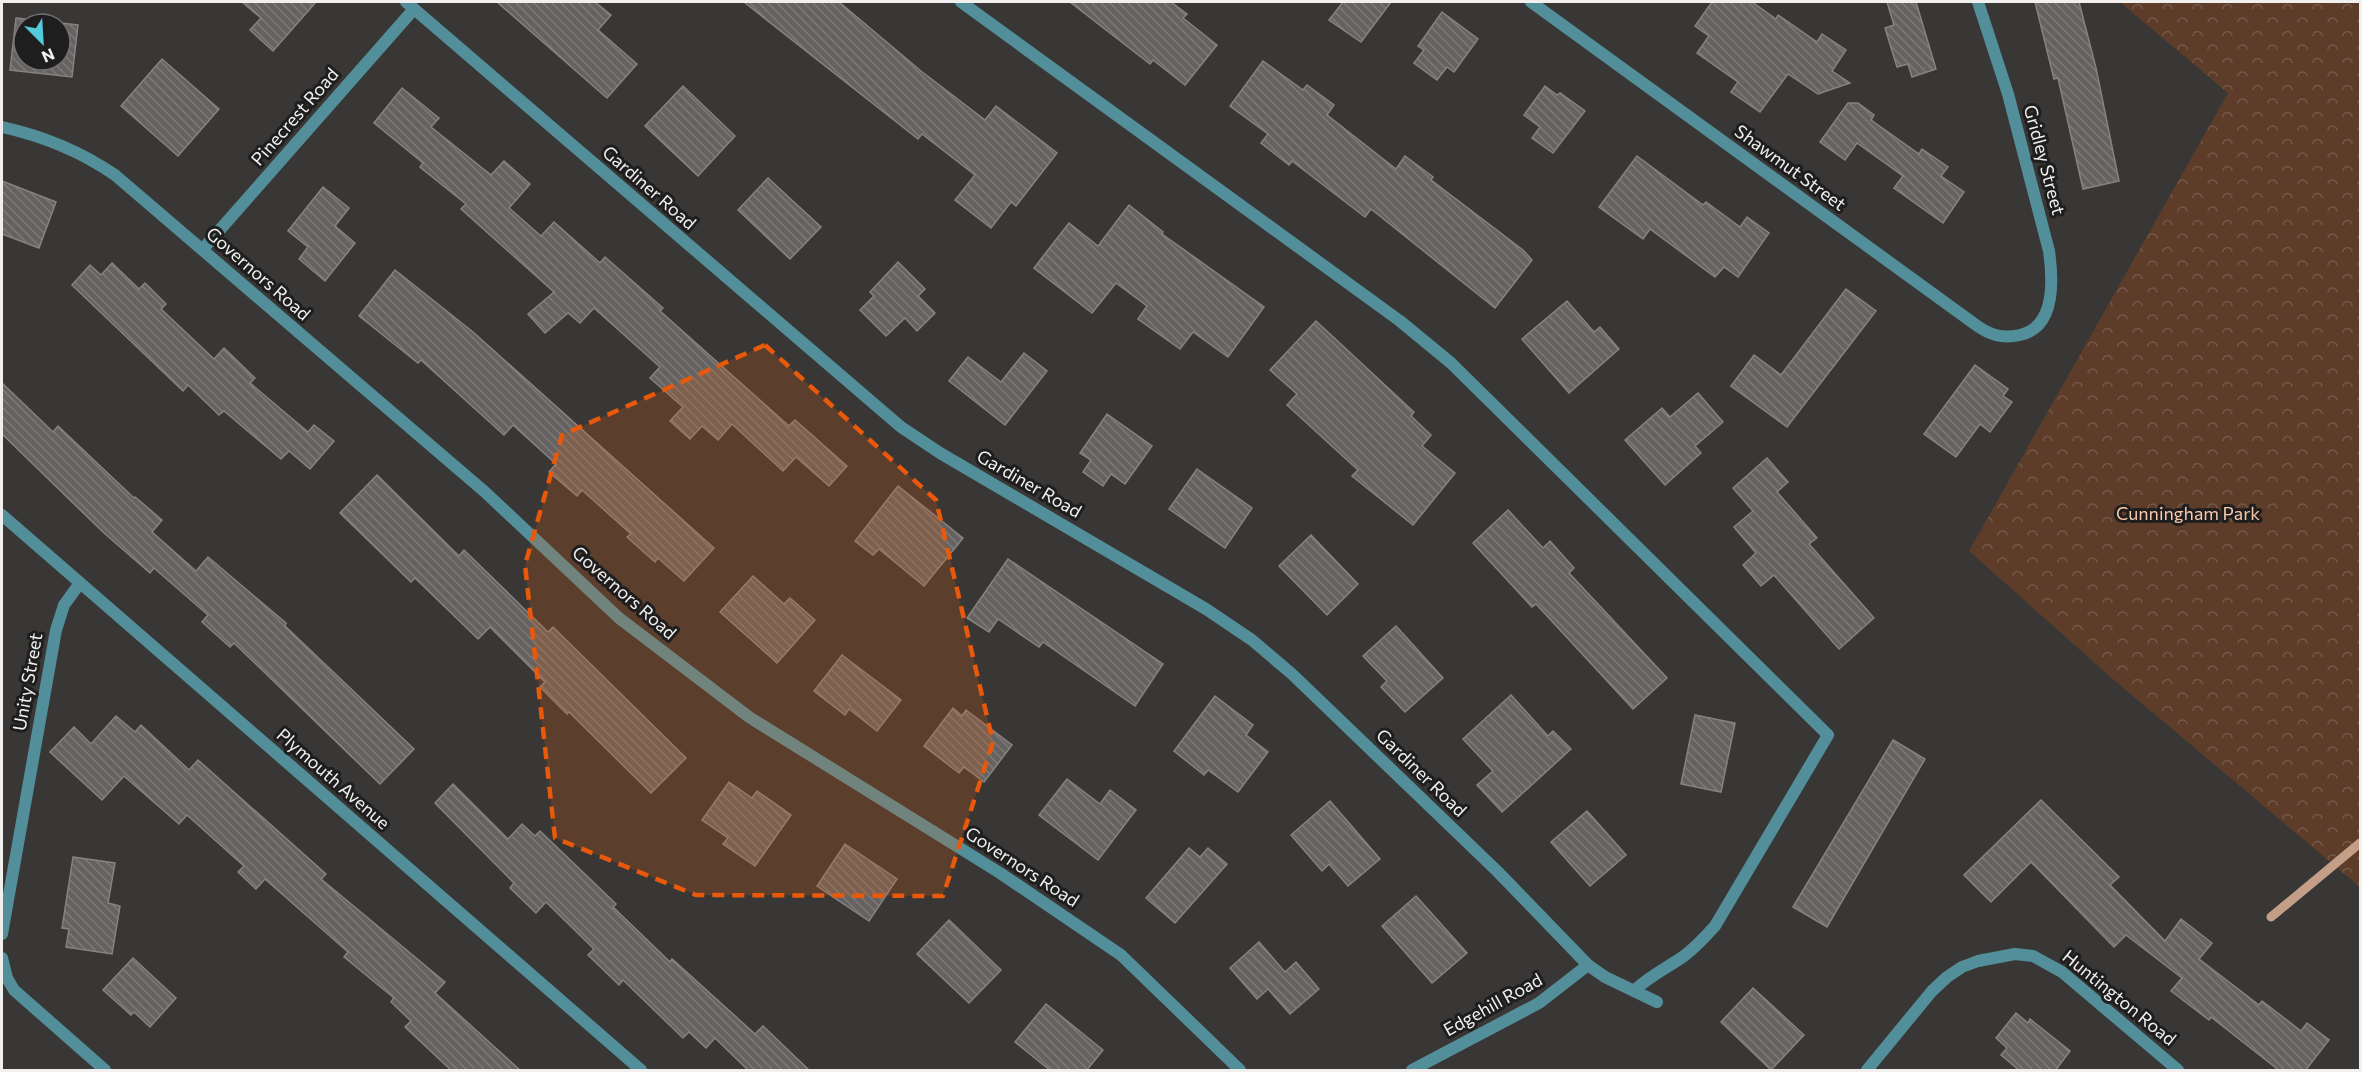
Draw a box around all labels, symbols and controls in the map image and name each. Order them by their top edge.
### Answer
north arrow [12,12,72,72]
text: N [39,45,58,67]
street label: Pinecrest Road [246,63,343,170]
street label: Gridley Street [2020,102,2070,217]
street label: Shawmut Street [1731,120,1850,215]
street label: Gardiner Road [598,141,701,234]
street label: Governors Road [202,222,315,324]
street label: Gardiner Road [973,444,1086,522]
park label: Cunningham Park [2116,502,2260,524]
street label: Governors Road [568,541,681,643]
street label: Unity Street [8,631,46,733]
street label: Plymouth Avenue [273,723,395,833]
street label: Gardiner Road [1372,724,1471,821]
street label: Governors Road [962,821,1083,911]
street label: Huntington Road [2058,945,2181,1050]
street label: Edgehill Road [1439,968,1546,1040]

